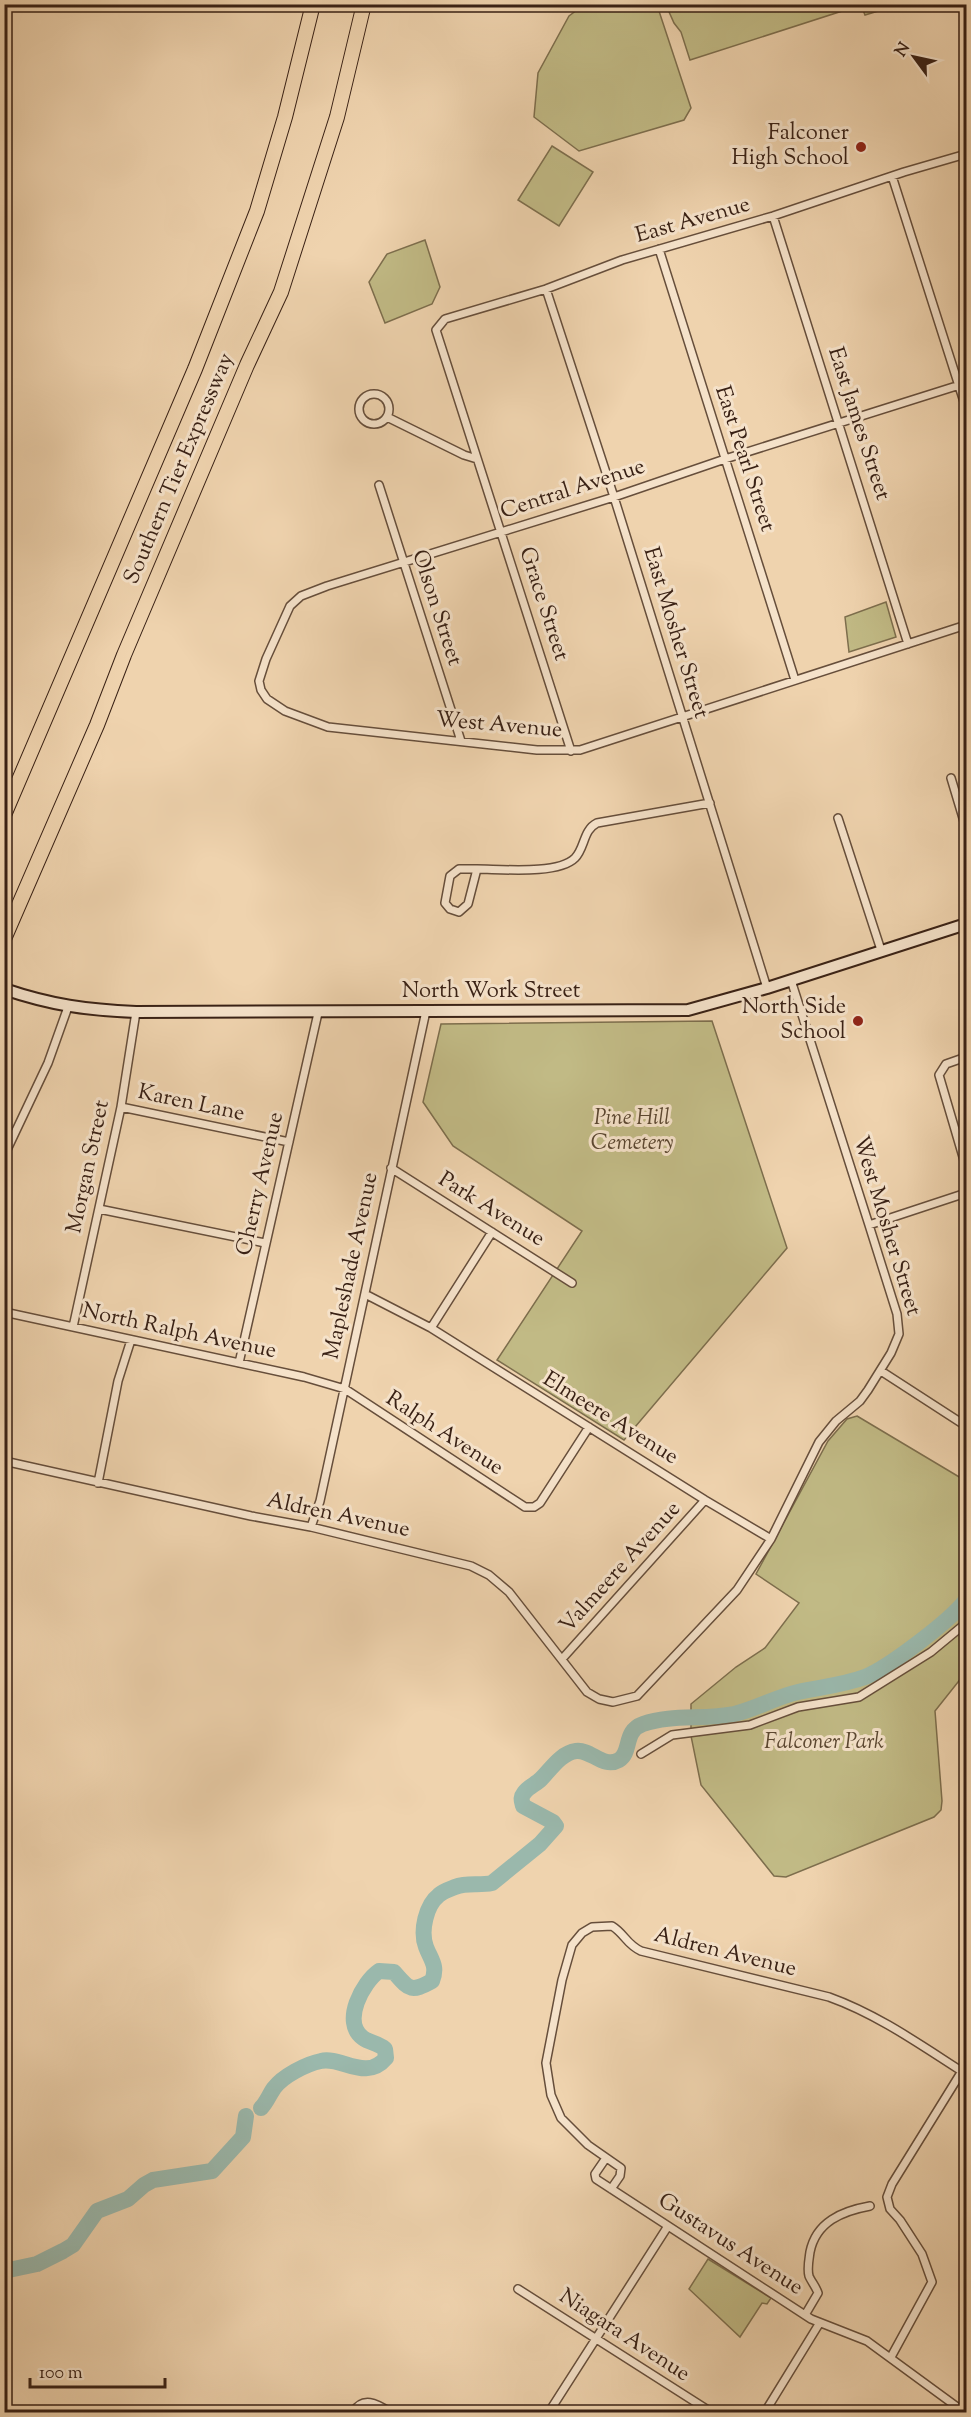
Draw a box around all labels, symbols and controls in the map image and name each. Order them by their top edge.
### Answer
north arrow [884,27,944,87]
text: N [890,38,917,62]
place label: Falconer High School [731,118,849,175]
marker: Falconer High School [854,140,868,154]
street label: East Avenue [632,189,754,253]
street label: East James Street [818,343,898,505]
street label: Southern Tier Expressway [117,348,243,590]
street label: East Pearl Street [705,382,783,536]
street label: Central Avenue [497,452,649,528]
street label: Grace Street [510,543,577,665]
street label: East Mosher Street [634,543,716,723]
street label: Olson Street [402,546,470,670]
street label: West Avenue [434,705,564,747]
street label: North Work Street [402,976,581,1008]
place label: North Side School [742,992,846,1049]
marker: North Side School [851,1014,865,1028]
street label: Karen Lane [135,1077,247,1131]
street label: Morgan Street [59,1097,119,1237]
park label: Pine Hill Cemetery [591,1103,673,1160]
street label: Cherry Avenue [229,1109,293,1259]
street label: West Mosher Street [843,1132,929,1320]
street label: Park Avenue [432,1165,550,1255]
street label: Mapleshade Avenue [317,1170,387,1362]
street label: North Ralph Avenue [79,1296,279,1368]
street label: Elmeere Avenue [536,1364,684,1474]
street label: Ralph Avenue [379,1384,509,1484]
street label: Aldren Avenue [263,1485,413,1547]
street label: Valmeere Avenue [553,1495,689,1641]
park label: Falconer Park [764,1727,884,1759]
street label: Aldren Avenue [650,1920,800,1986]
street label: Gustavus Avenue [651,2186,809,2304]
street label: Niagara Avenue [552,2282,696,2390]
scale bar [30,2351,165,2389]
text: 100 m [39,2361,83,2387]

